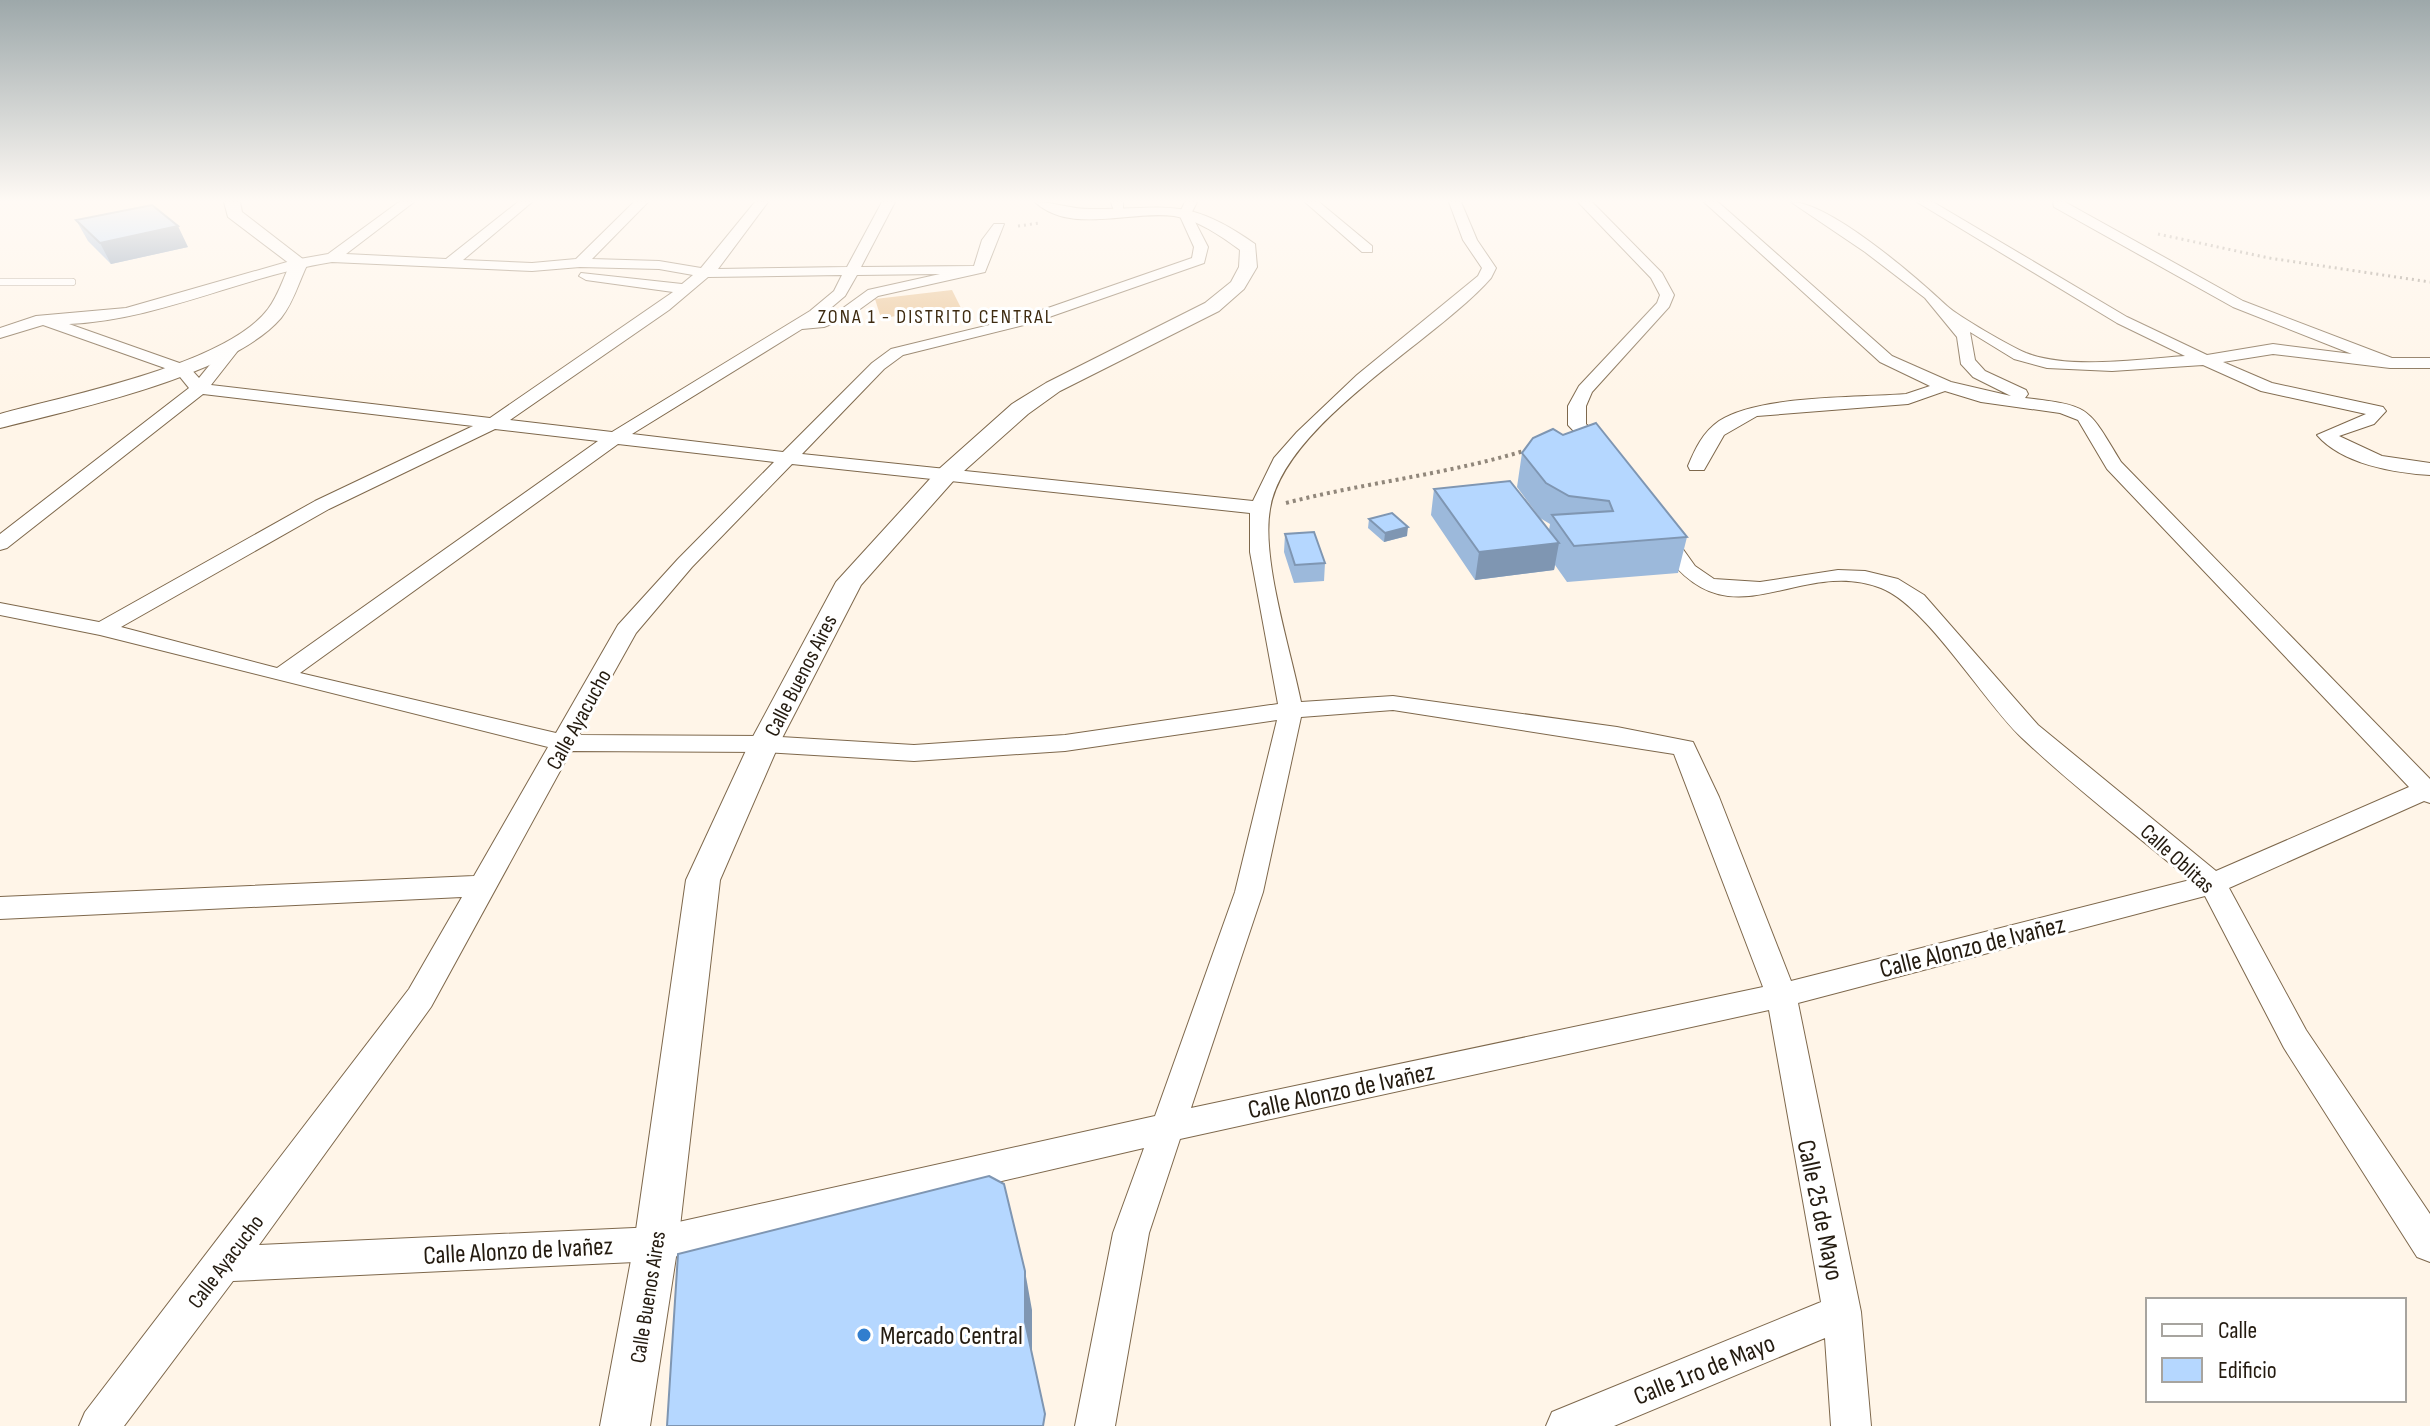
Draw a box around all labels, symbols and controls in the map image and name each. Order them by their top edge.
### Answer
district label: ZONA 1 - DISTRITO CENTRAL [818,305,1054,329]
street label: Calle Buenos Aires [759,610,844,741]
street label: Calle Ayacucho [541,665,618,775]
street label: Calle Oblitas [2134,819,2220,900]
street label: Calle Alonzo de Ivañez [1877,909,2068,985]
street label: Calle Alonzo de Ivañez [1245,1057,1437,1126]
street label: Calle 25 de Mayo [1790,1137,1850,1283]
street label: Calle Ayacucho [182,1210,270,1314]
street label: Calle Buenos Aires [625,1229,672,1365]
street label: Calle Alonzo de Ivañez [422,1231,614,1272]
legend [2146,1298,2406,1402]
text: Calle [2218,1316,2257,1345]
place label: Mercado Central [880,1321,1023,1352]
marker: Mercado Central [855,1326,873,1344]
street label: Calle 1ro de Mayo [1629,1328,1780,1413]
text: Edificio [2218,1356,2277,1385]

